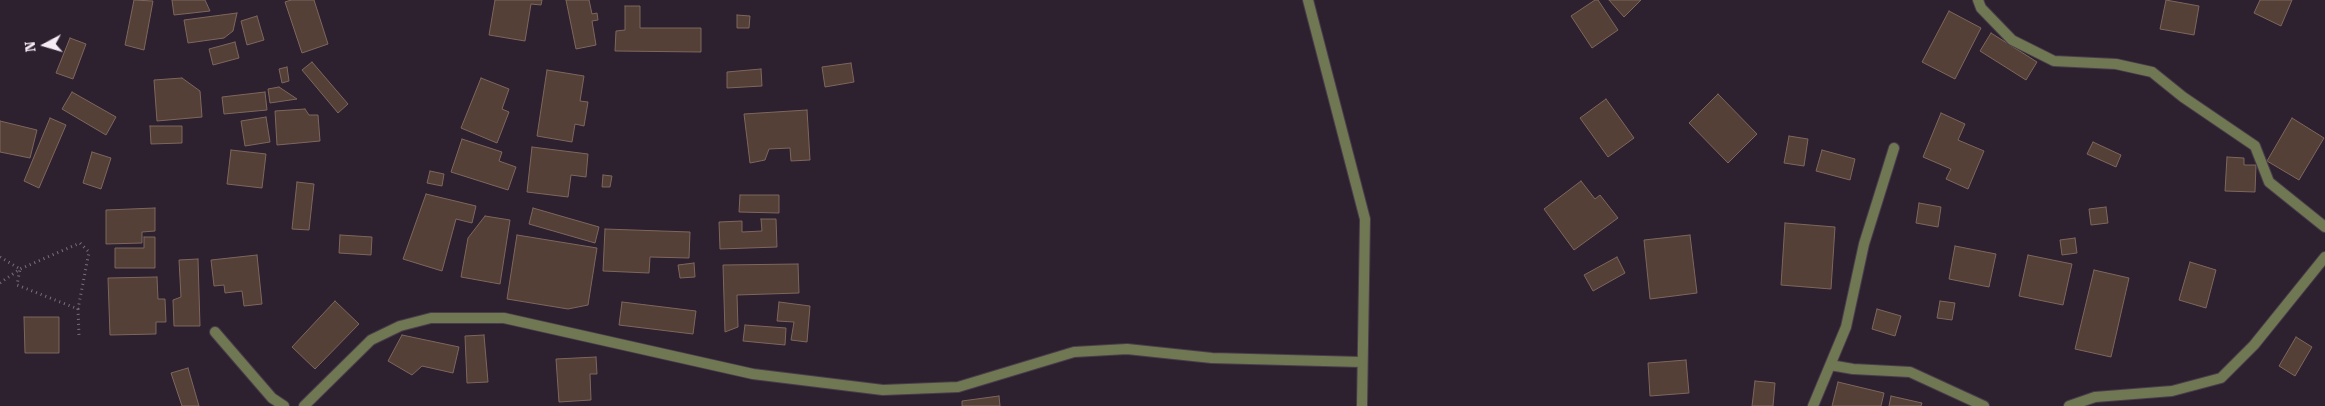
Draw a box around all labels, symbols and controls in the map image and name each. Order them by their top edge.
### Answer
north arrow [20,20,70,70]
text: N [22,40,39,53]

